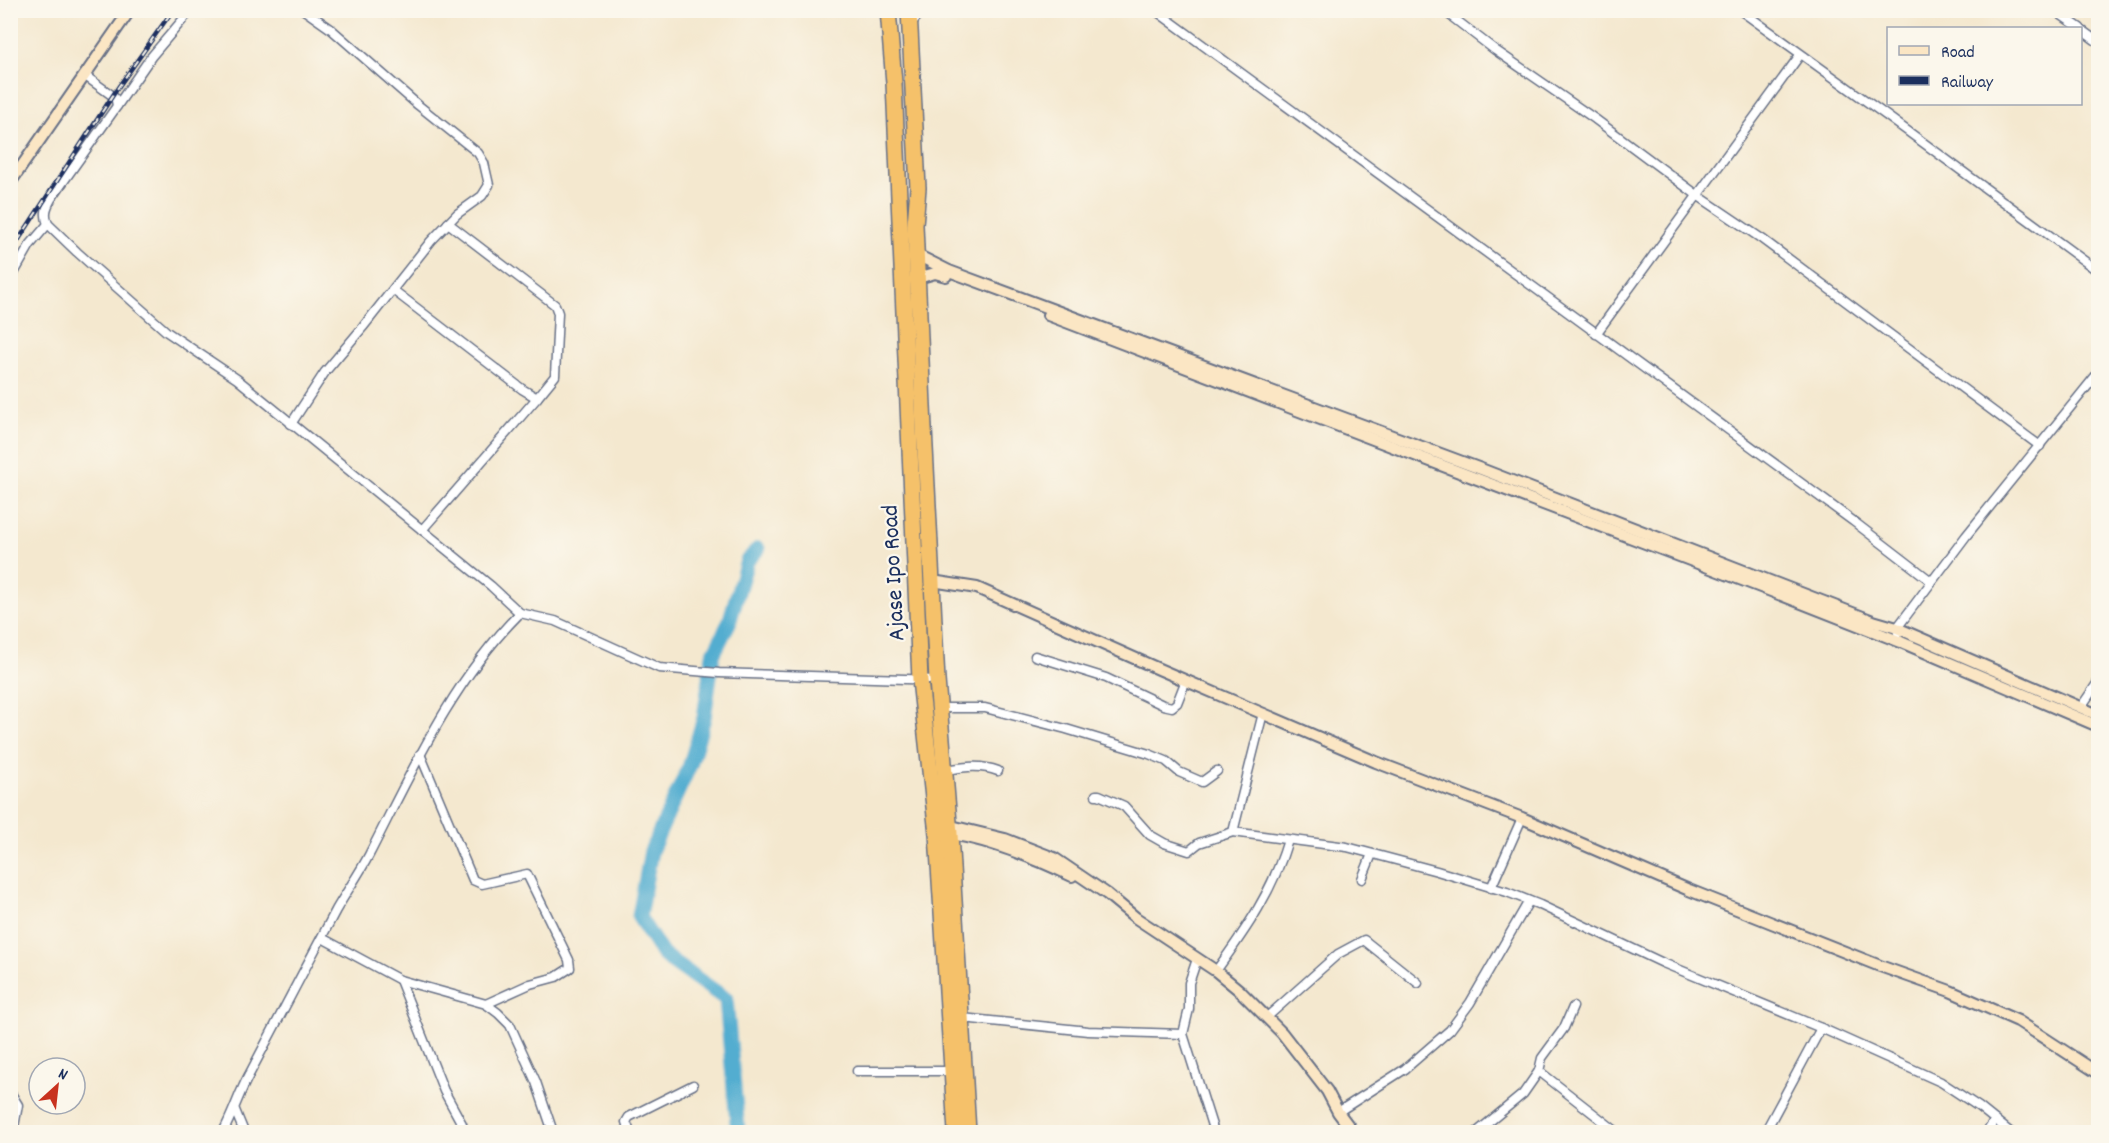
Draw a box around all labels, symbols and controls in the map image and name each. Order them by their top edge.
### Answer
legend [1887,27,2082,105]
text: Road [1941,41,1975,66]
text: Railway [1941,71,1994,96]
street label: Ajase Ipo Road [874,504,916,642]
north arrow [27,1056,87,1116]
text: N [54,1063,72,1087]

